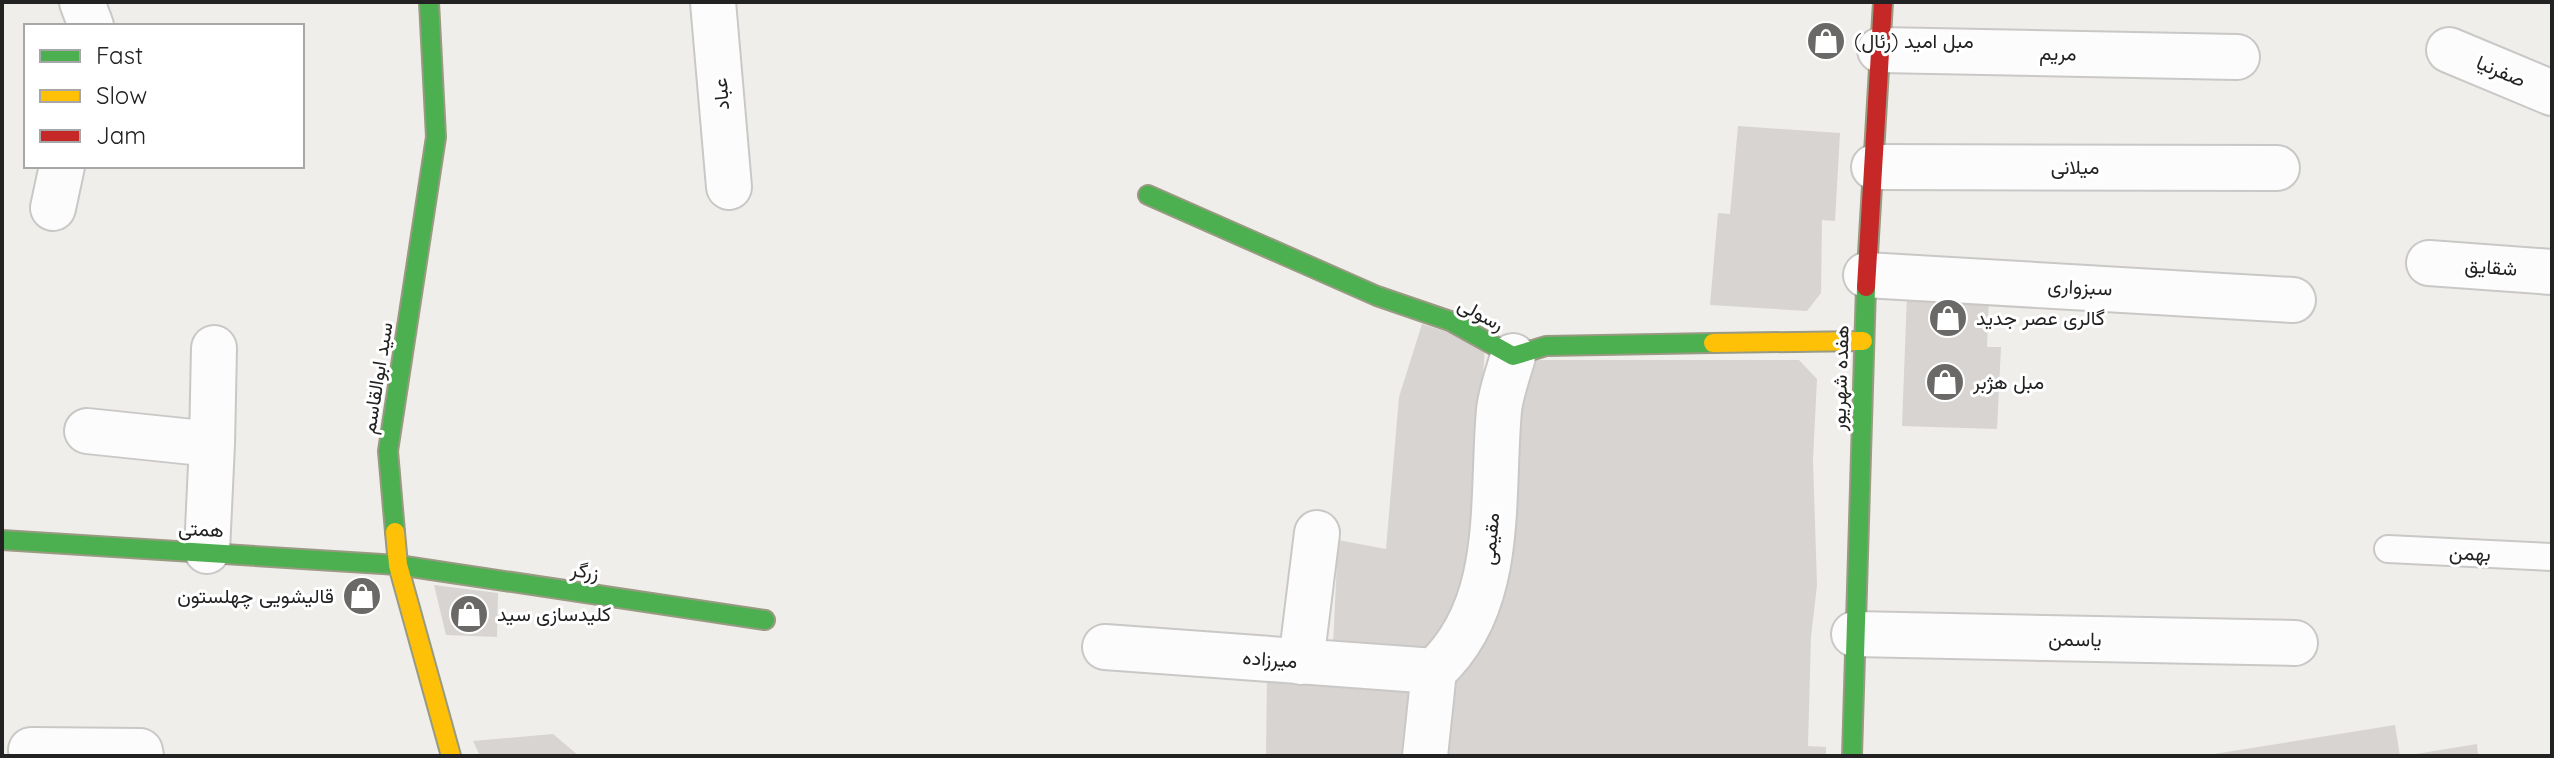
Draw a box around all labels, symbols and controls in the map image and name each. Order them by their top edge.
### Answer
shop icon: مبل امید (رئال) [1805,20,1847,62]
legend [24,24,304,168]
place label: مبل امید (رئال) [1854,28,1974,54]
text: Fast [96,40,143,70]
street label: مریم [2039,40,2077,66]
street label: صفرنیا [2472,49,2530,93]
street label: عباد [707,77,734,111]
text: Slow [96,80,147,110]
text: Jam [96,120,146,150]
street label: میلانی [2051,154,2099,179]
street label: شقایق [2464,252,2518,281]
street label: سبزواری [2047,272,2113,302]
street label: رسولی [1453,291,1509,337]
shop icon: گالری عصر جدید [1927,297,1969,339]
place label: گالری عصر جدید [1976,305,2105,331]
street label: سید ابوالقاسم [355,320,399,436]
street label: هفده شهریور [1825,325,1855,432]
shop icon: مبل هژبر [1924,361,1966,403]
place label: مبل هژبر [1972,369,2044,395]
street label: مقیمی [1475,512,1504,566]
street label: همتی [178,515,224,542]
street label: بهمن [2448,539,2492,567]
street label: زرگر [568,556,601,586]
shop icon: قالیشویی چهلستون [341,575,383,617]
place label: قالیشویی چهلستون [177,583,334,610]
shop icon: کلیدسازی سید [448,593,490,635]
place label: کلیدسازی سید [497,601,611,627]
street label: یاسمن [2048,626,2102,651]
street label: میرزاده [1242,644,1298,674]

